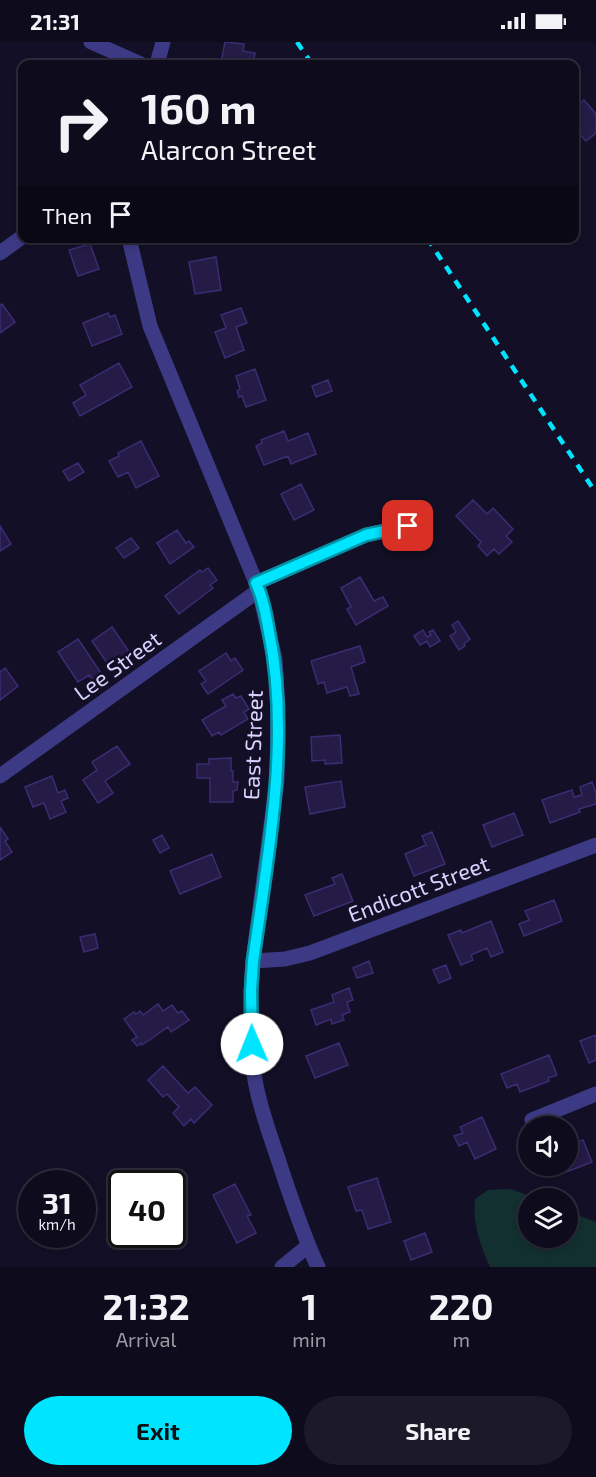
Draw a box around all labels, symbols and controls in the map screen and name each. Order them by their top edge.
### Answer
text: 21:31 [30,8,80,34]
text: 160 m [141,82,257,132]
icon: right [42,84,120,162]
text: Alarcon Street [141,133,316,165]
icon: arrive [104,198,137,231]
text: Then [42,202,92,228]
pin [382,500,433,551]
icon: arrive [391,509,424,542]
street label: Lee Street [69,625,165,705]
street label: East Street [237,690,267,800]
street label: Endicott Street [344,849,492,927]
position arrow [220,1012,284,1076]
map controls [518,1116,578,1248]
button: sound [518,1116,578,1176]
speed limit sign: 40 [108,1170,186,1248]
text: 31 [42,1184,72,1220]
button: layers [518,1188,578,1248]
text: km/h [38,1215,76,1233]
text: 21:32 [103,1284,190,1327]
text: 1 [301,1284,317,1327]
text: 220 [429,1284,493,1327]
text: Arrival [116,1327,177,1351]
text: min [292,1327,326,1351]
text: m [452,1327,470,1351]
button: Exit [24,1396,292,1465]
button: Share [304,1396,572,1465]

